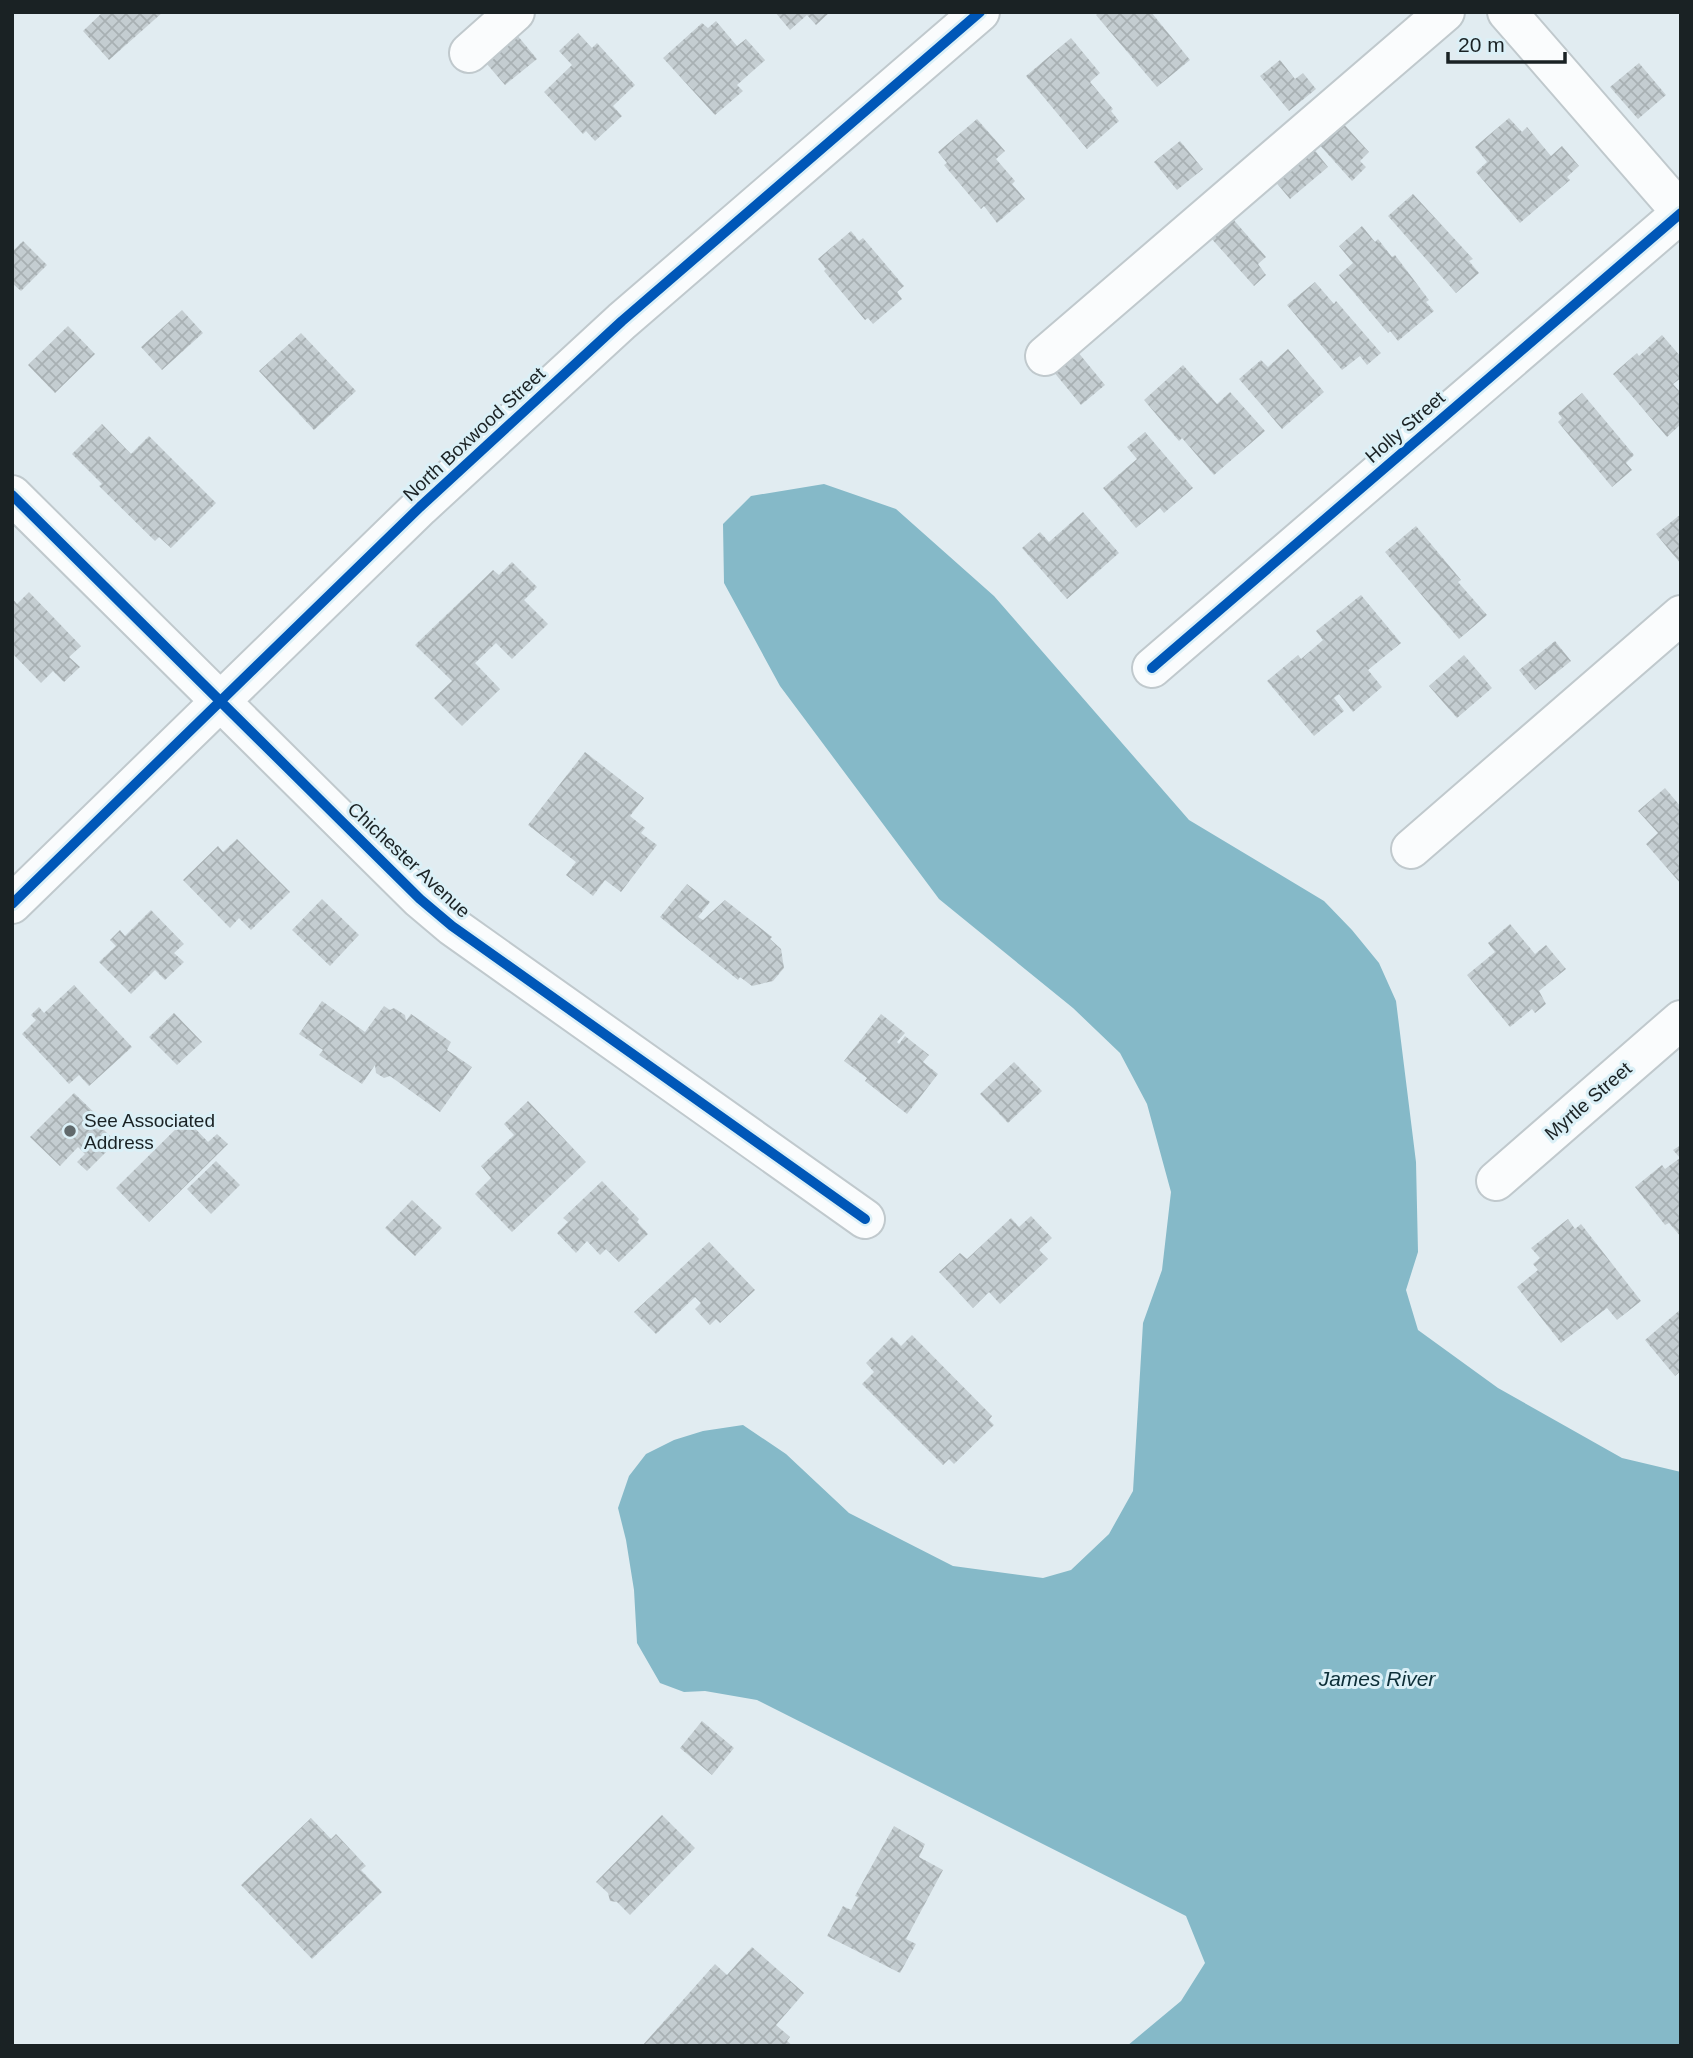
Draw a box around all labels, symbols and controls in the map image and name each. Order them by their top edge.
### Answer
scale bar [1448,21,1565,65]
text: 20 m [1458,33,1505,56]
street label: North Boxwood Street [399,362,550,505]
street label: Holly Street [1361,386,1449,467]
street label: Chichester Avenue [344,798,474,922]
street label: Myrtle Street [1540,1057,1636,1144]
place label: See Associated Address [84,1110,215,1153]
marker: See Associated Address [62,1123,78,1139]
water label: James River [1318,1667,1436,1690]

